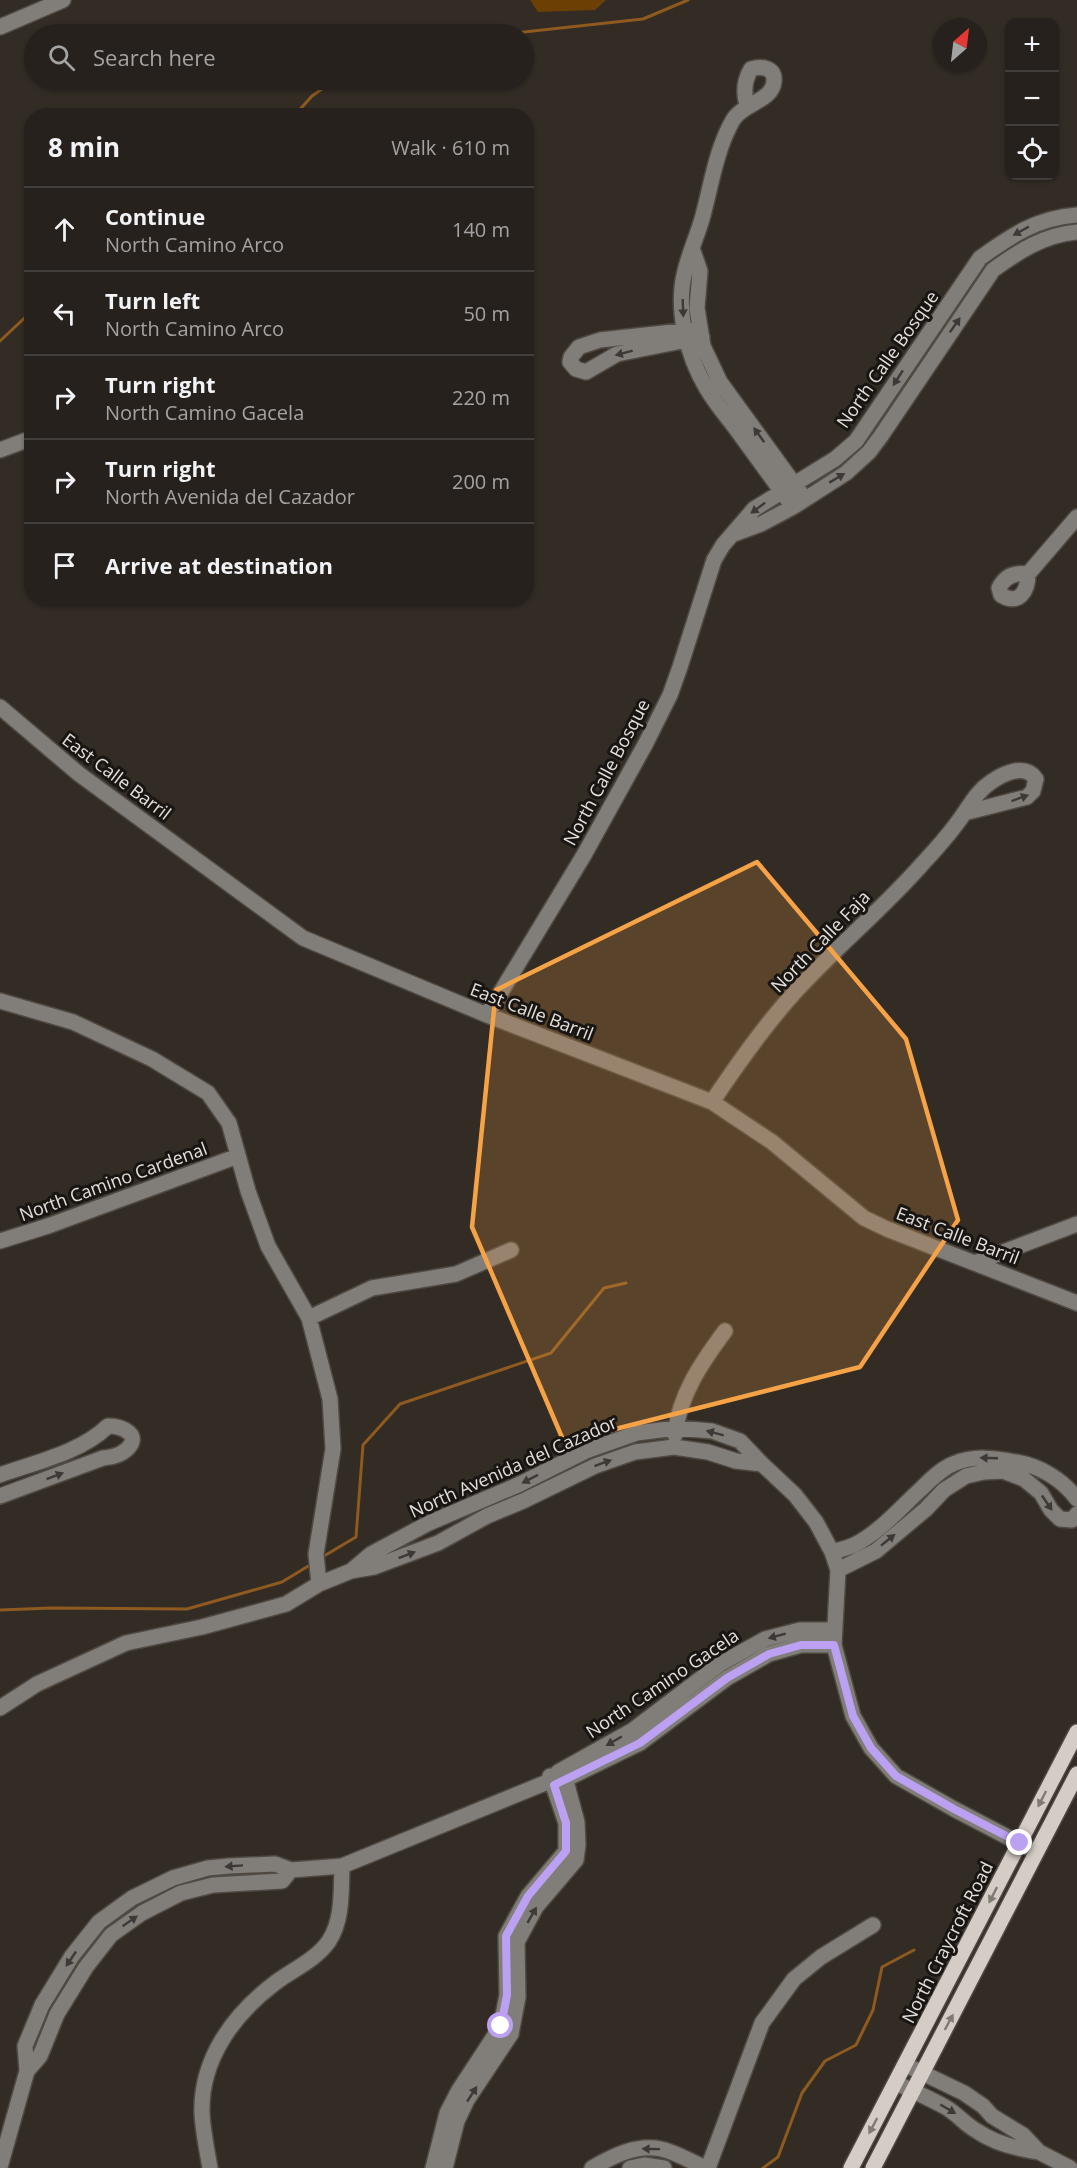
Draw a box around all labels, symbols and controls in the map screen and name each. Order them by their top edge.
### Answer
north arrow [933,18,987,72]
map controls [1005,18,1059,180]
button: + [1005,18,1059,72]
search box [24,24,534,90]
icon: search [45,41,78,74]
text: Search here [93,42,216,72]
button: − [1005,72,1059,126]
button: locate [1005,126,1059,180]
text: 8 min [48,129,120,165]
text: Walk · 610 m [391,134,510,161]
text: Continue [105,201,205,231]
icon: ahead [48,213,81,246]
text: 140 m [452,216,510,243]
one-way arrow [1013,226,1030,236]
text: North Camino Arco [105,231,284,258]
text: Turn left [105,285,200,315]
street label: North Calle Bosque [831,286,943,432]
icon: left [48,297,81,330]
one-way arrow [678,298,687,317]
text: 50 m [463,300,510,327]
text: North Camino Arco [105,315,284,342]
one-way arrow [949,317,961,333]
one-way arrow [615,349,633,358]
text: Turn right [105,369,216,399]
one-way arrow [893,370,904,386]
icon: right [48,381,81,414]
text: 220 m [452,384,510,411]
text: North Camino Gacela [105,399,304,426]
one-way arrow [753,427,765,443]
text: Turn right [105,453,216,483]
icon: right [48,465,81,498]
text: 200 m [452,468,510,495]
one-way arrow [829,473,846,483]
text: North Avenida del Cazador [105,483,355,510]
one-way arrow [750,501,765,513]
icon: arrive [48,549,81,582]
text: Arrive at destination [105,550,333,580]
street label: North Calle Bosque [557,695,655,849]
street label: East Calle Barril [58,727,176,825]
one-way arrow [1012,792,1030,802]
street label: North Calle Faja [765,885,875,997]
street label: East Calle Barril [467,976,597,1046]
street label: North Camino Cardenal [16,1136,210,1226]
street label: East Calle Barril [893,1200,1023,1270]
street label: North Avenida del Cazador [405,1409,621,1523]
one-way arrow [706,1427,724,1437]
one-way arrow [980,1454,999,1463]
one-way arrow [594,1458,612,1468]
one-way arrow [46,1471,64,1481]
one-way arrow [522,1474,539,1484]
one-way arrow [1041,1495,1053,1511]
one-way arrow [880,1534,895,1547]
one-way arrow [398,1549,416,1559]
street label: North Camino Gacela [581,1623,743,1743]
one-way arrow [768,1632,786,1641]
one-way arrow [605,1736,622,1746]
one-way arrow [1038,1791,1047,1808]
route end [1006,1829,1032,1855]
street label: North Craycroft Road [896,1857,998,2027]
one-way arrow [224,1861,243,1871]
one-way arrow [988,1887,998,1904]
one-way arrow [527,1906,537,1923]
one-way arrow [122,1915,138,1927]
one-way arrow [65,1950,77,1966]
route start [487,2012,513,2038]
one-way arrow [944,2013,954,2030]
one-way arrow [466,2086,477,2102]
one-way arrow [940,2104,956,2115]
one-way arrow [868,2117,878,2134]
one-way arrow [641,2144,660,2154]

